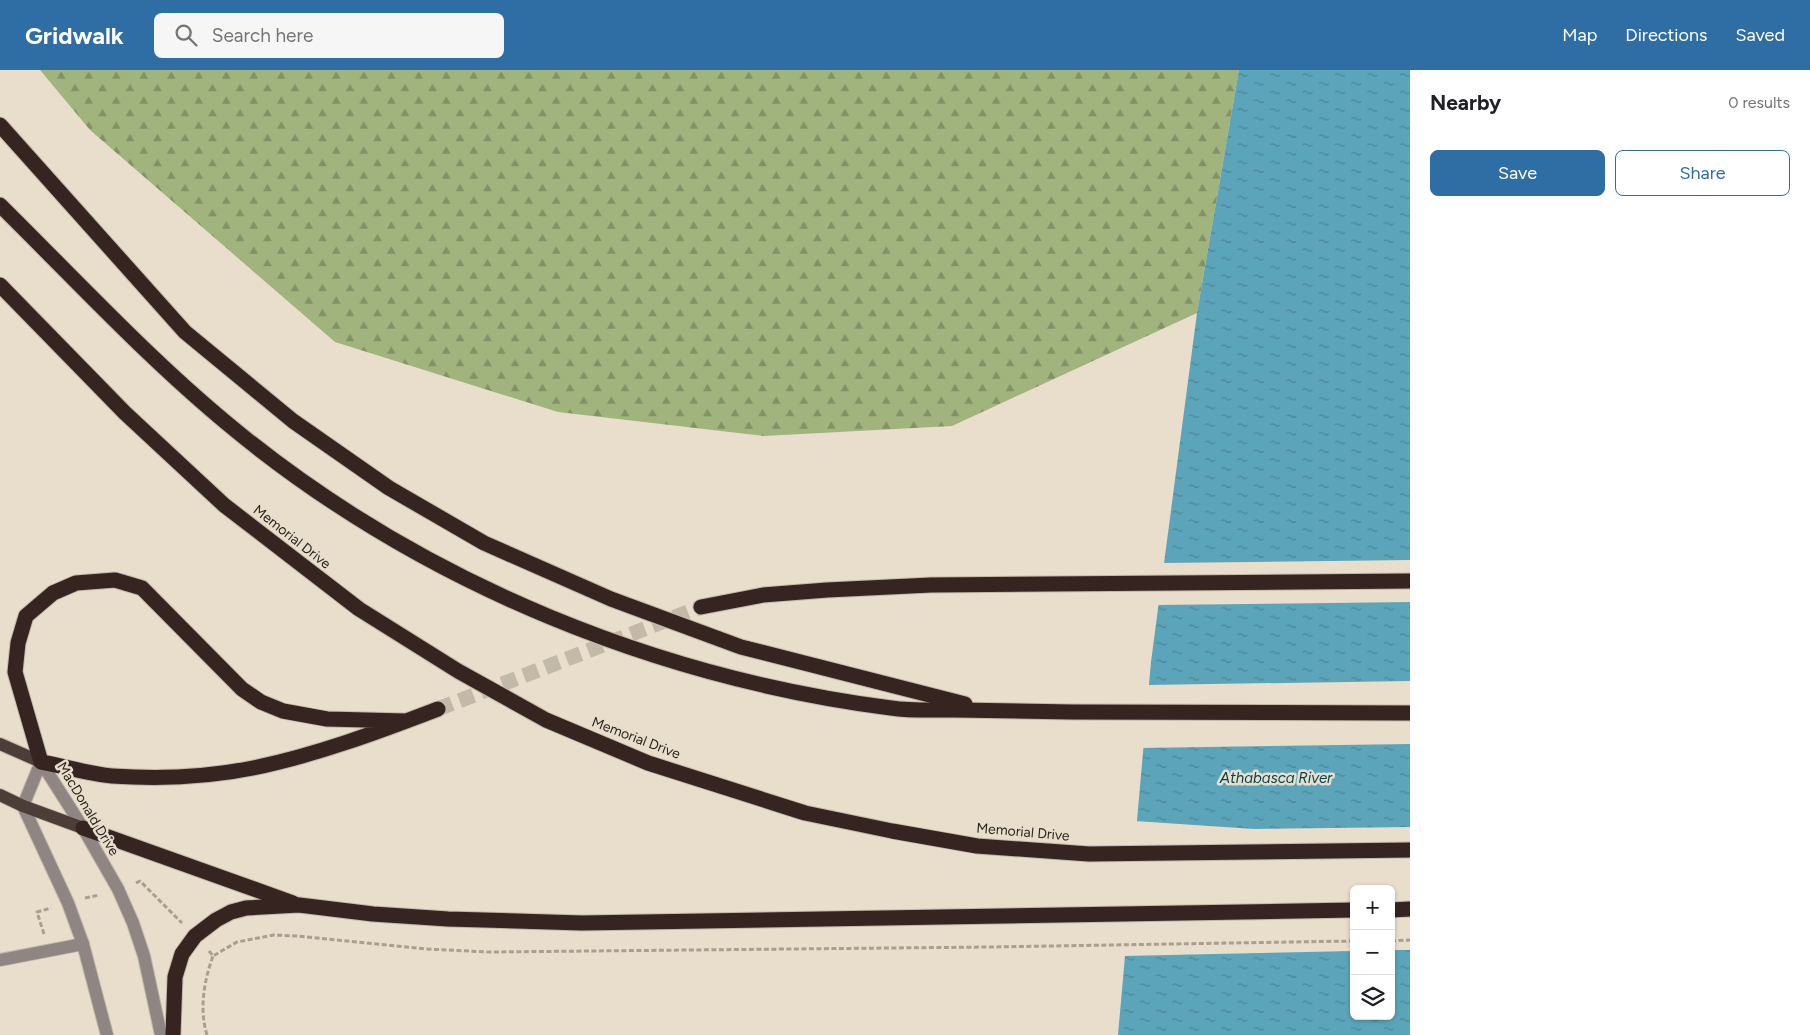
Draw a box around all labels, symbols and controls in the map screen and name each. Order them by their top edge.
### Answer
search box [154,13,504,58]
text: Gridwalk [25,21,124,50]
icon: search [172,21,200,49]
text: Search here [212,24,313,47]
text: Map [1562,24,1597,46]
text: Directions [1625,24,1707,46]
text: Saved [1735,24,1785,46]
text: Nearby [1430,90,1501,115]
text: 0 results [1728,93,1790,112]
button: Save [1430,150,1605,196]
button: Share [1615,150,1790,196]
street label: Memorial Drive [250,502,334,573]
street label: Memorial Drive [589,713,683,763]
street label: MacDonald Drive [53,759,123,859]
water label: Athabasca River [1219,769,1333,787]
street label: Memorial Drive [976,819,1071,845]
map controls [1350,885,1395,1020]
button: + [1350,885,1395,930]
button: − [1350,930,1395,975]
button: layers [1350,975,1395,1020]

